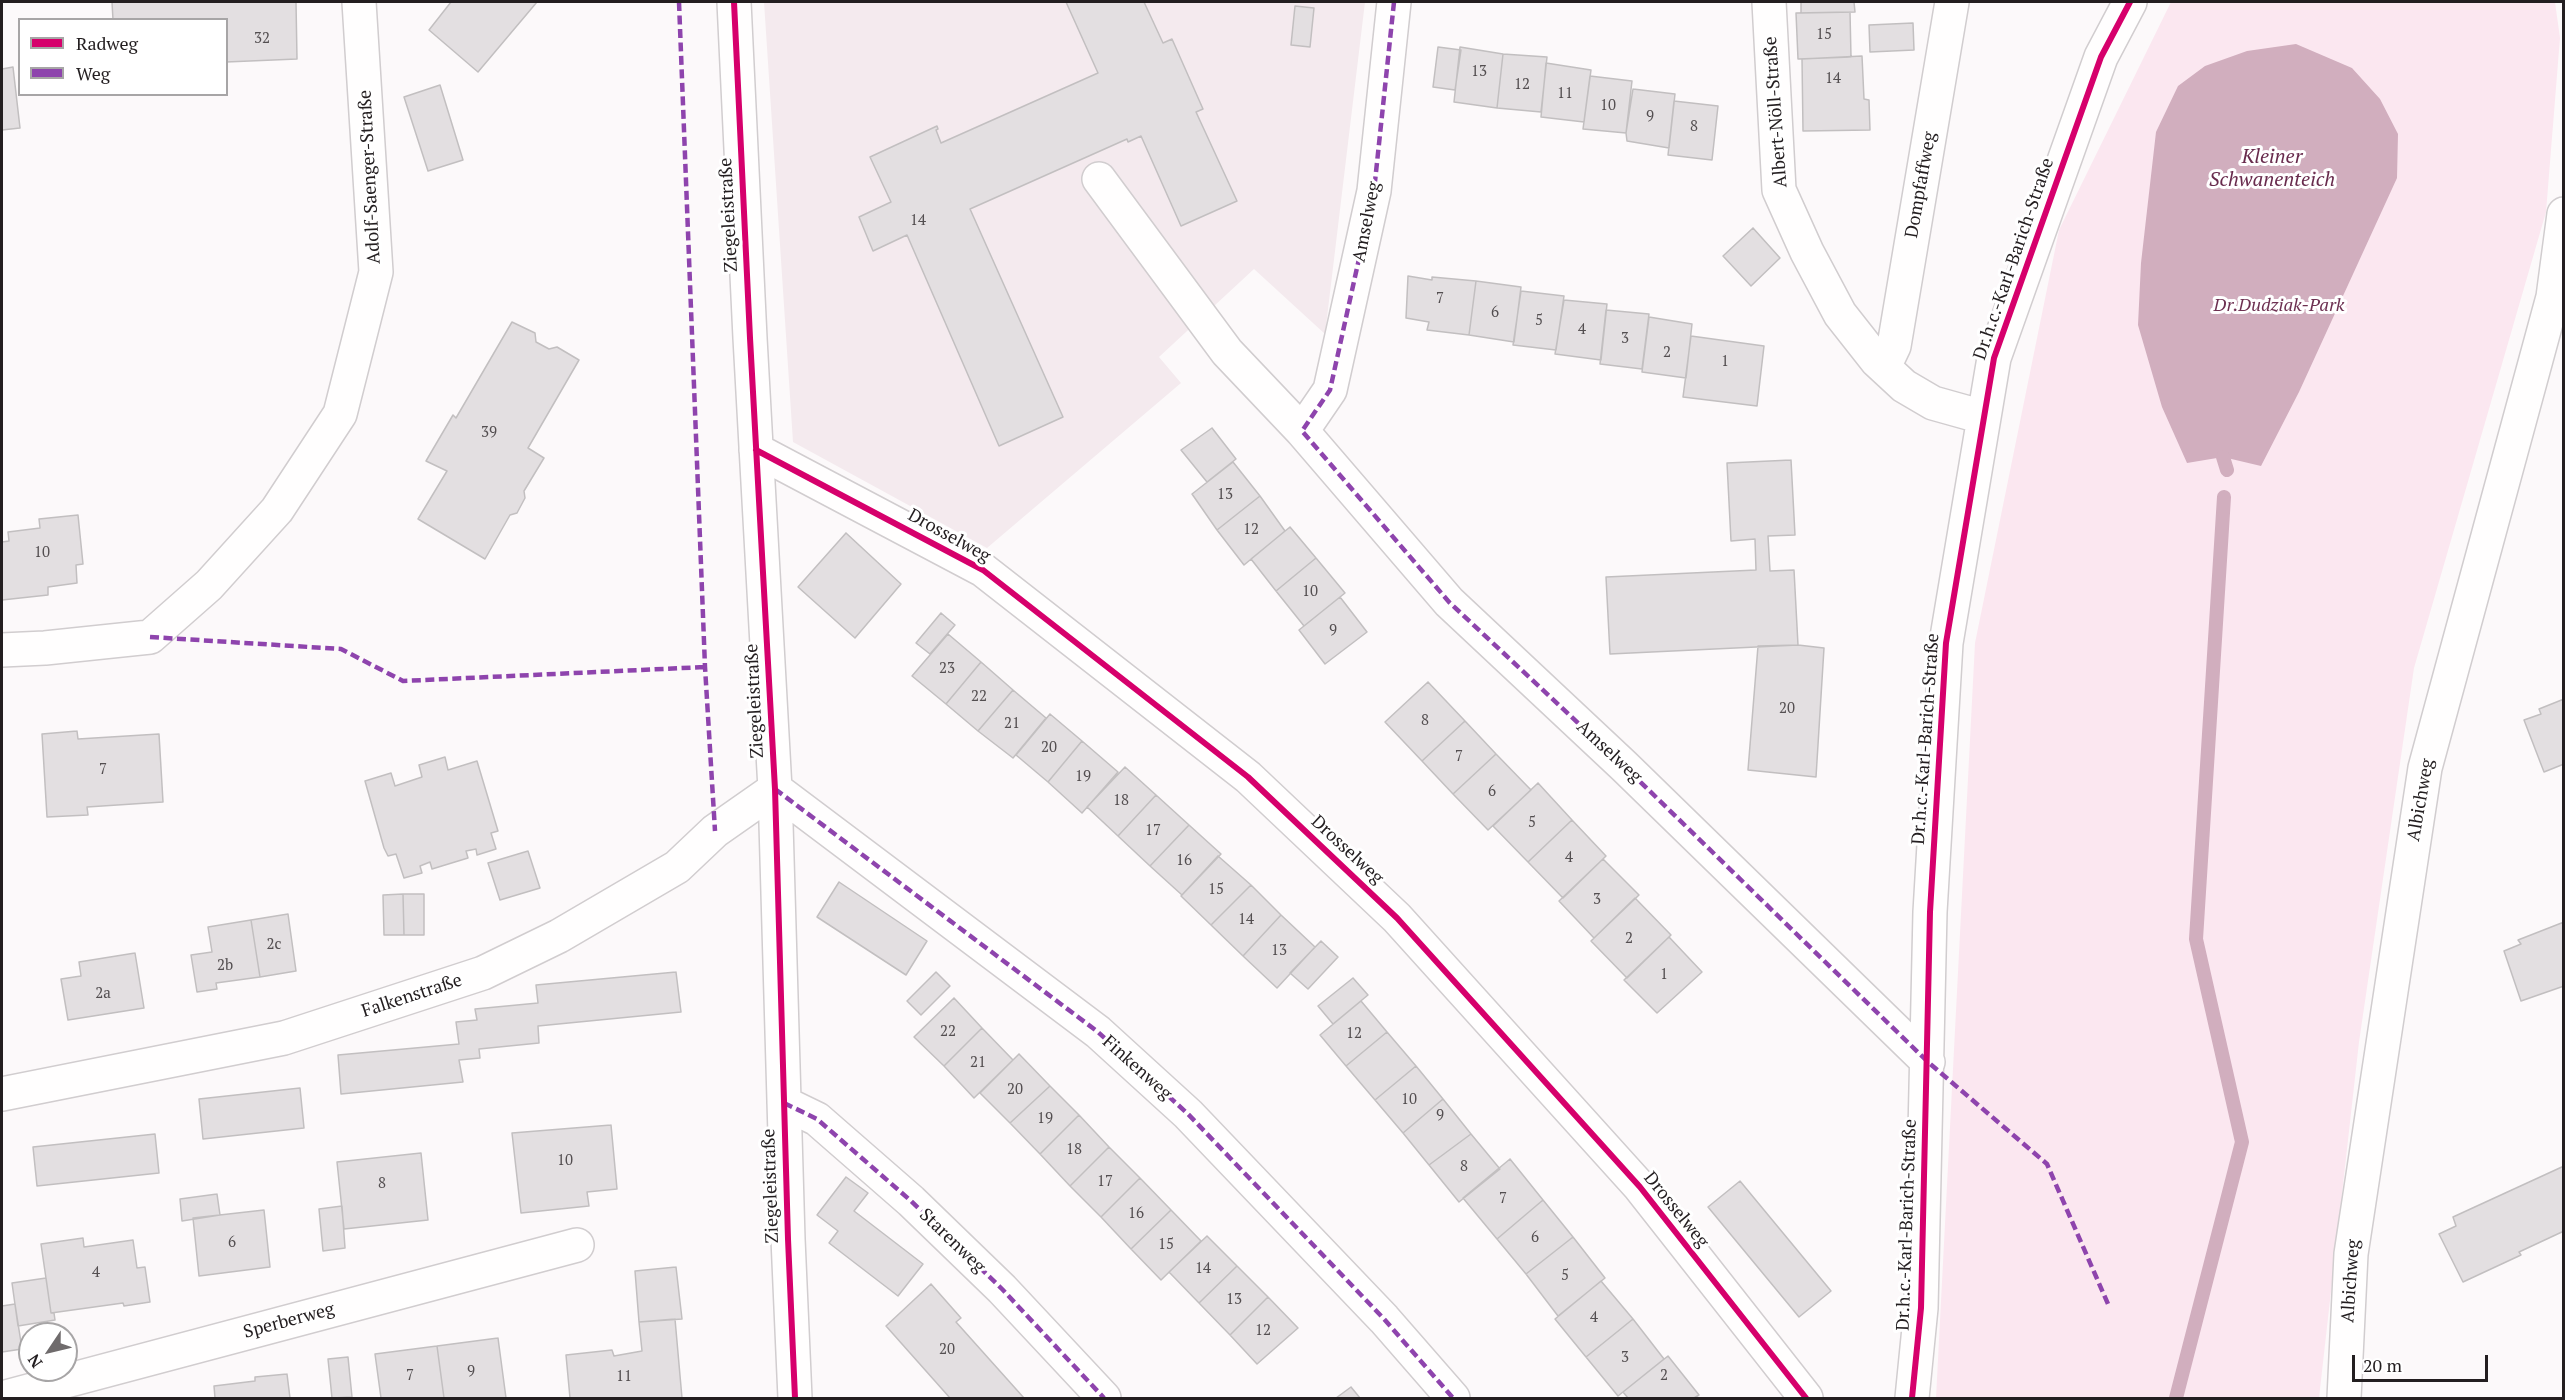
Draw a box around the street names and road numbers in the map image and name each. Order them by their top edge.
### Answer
street label: Albert-Nöll-Straße [1760,36,1792,188]
street label: Adolf-Saenger-Straße [355,89,385,265]
street label: Dompfaffweg [1901,130,1941,240]
street label: Dr.h.c.-Karl-Barich-Straße [1969,155,2059,363]
street label: Ziegeleistraße [715,157,743,273]
street label: Amselweg [1349,180,1385,264]
street label: Drosselweg [904,504,994,568]
street label: Dr.h.c.-Karl-Barich-Straße [1908,633,1944,845]
street label: Ziegeleistraße [741,643,769,759]
street label: Amselweg [1572,716,1646,788]
street label: Albichweg [2403,757,2439,843]
street label: Drosselweg [1306,811,1388,889]
street label: Falkenstraße [359,970,465,1022]
street label: Finkenweg [1098,1031,1176,1105]
street label: Dr.h.c.-Karl-Barich-Straße [1893,1119,1921,1331]
street label: Ziegeleistraße [758,1128,784,1244]
street label: Drosselweg [1639,1168,1713,1252]
street label: Starenweg [914,1204,990,1278]
street label: Albichweg [2337,1239,2365,1323]
street label: Sperberweg [241,1299,337,1343]

